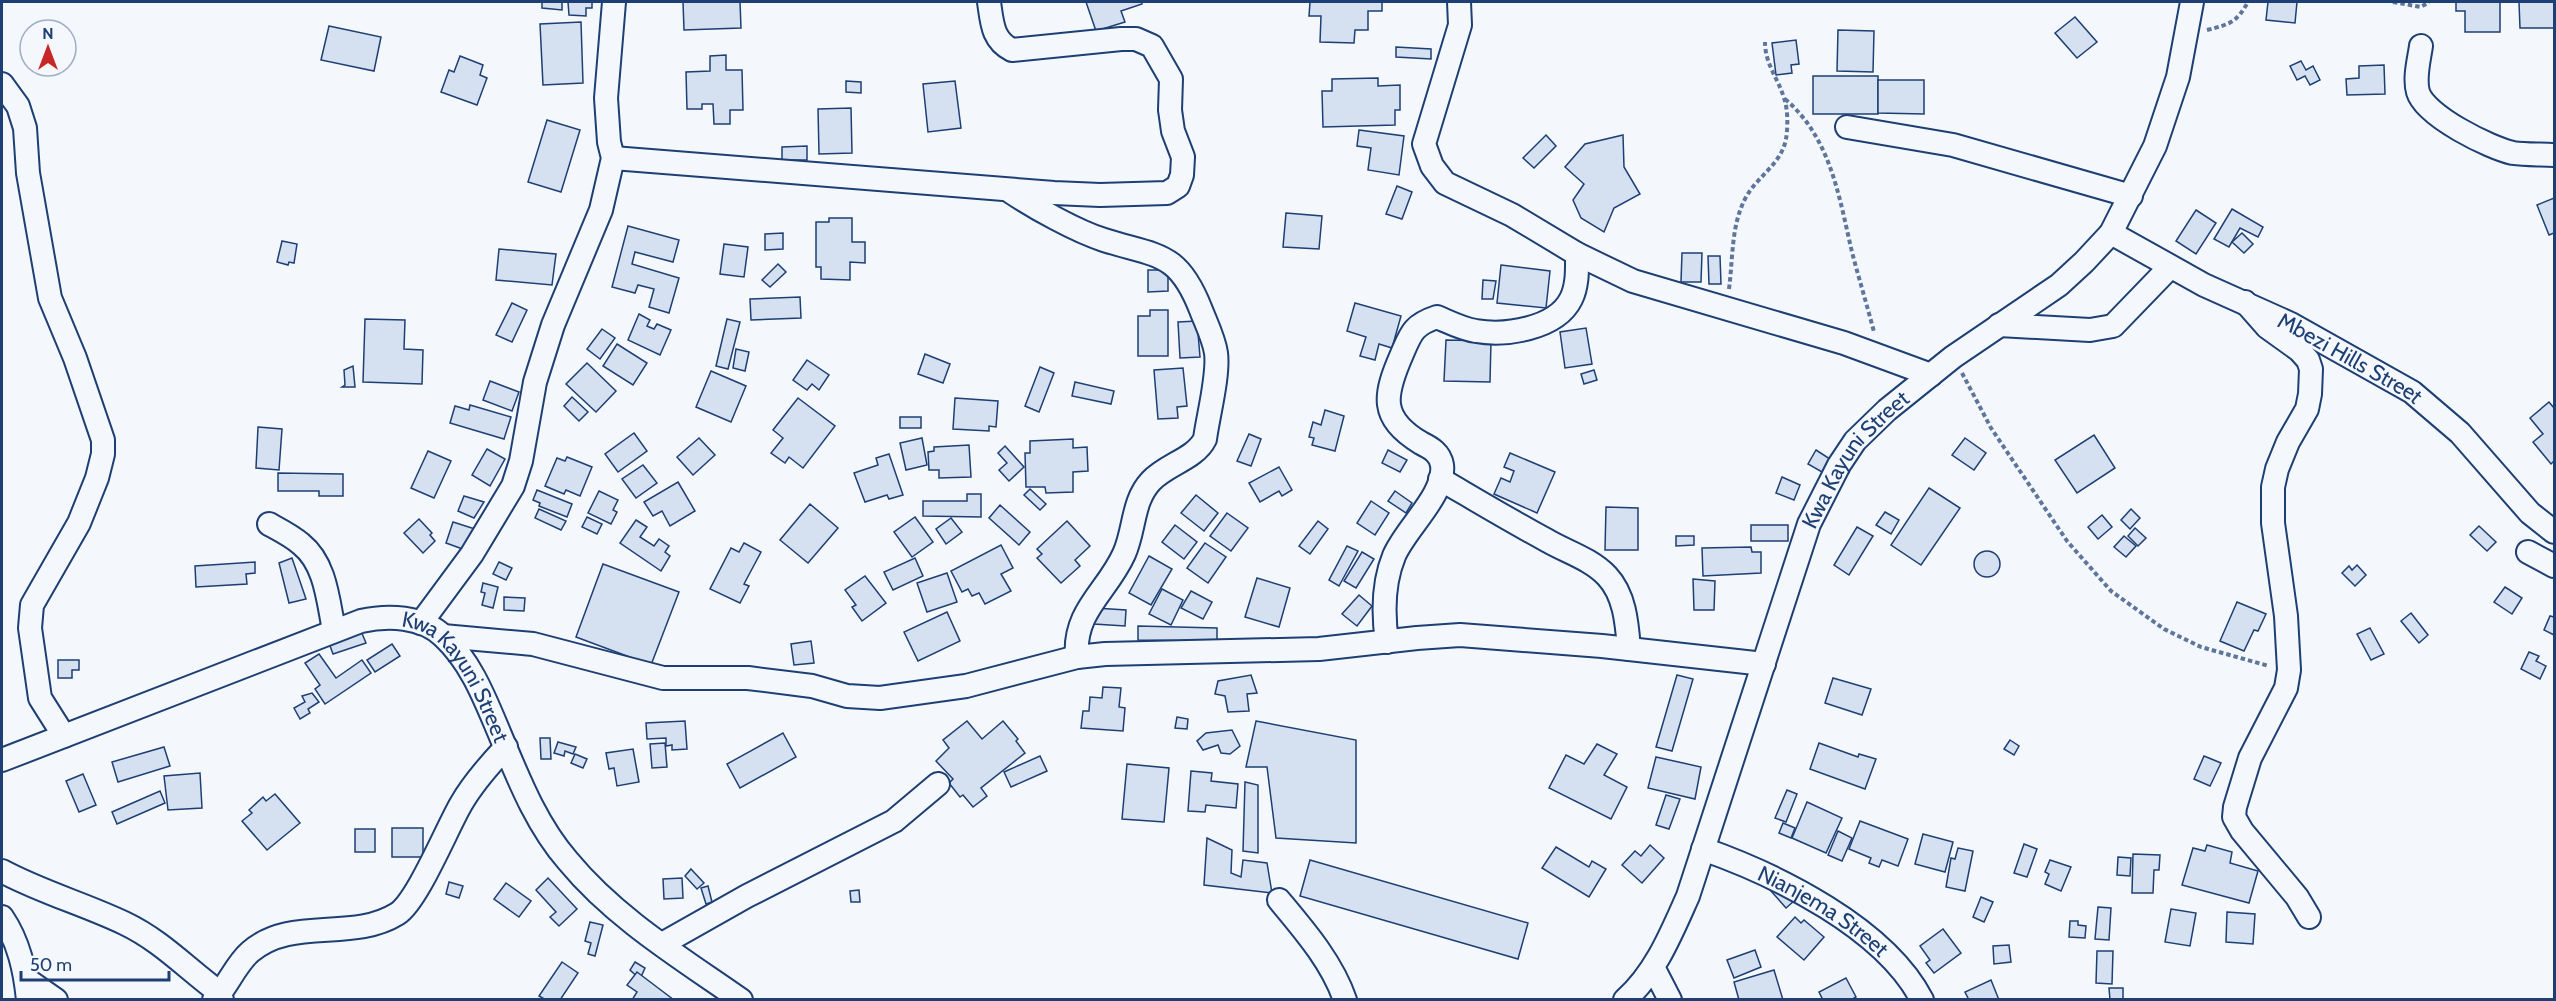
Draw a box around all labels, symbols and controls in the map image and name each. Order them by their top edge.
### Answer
north arrow [18,18,78,78]
text: N [42,24,54,43]
street label: Mbezi Hills Street [2273,307,2429,410]
street label: Kwa Kayuni Street [1796,384,1915,533]
street label: Kwa Kayuni Street [400,606,515,747]
street label: Nianjema Street [1754,860,1895,963]
scale bar [21,944,170,982]
text: 50 m [30,954,72,976]

